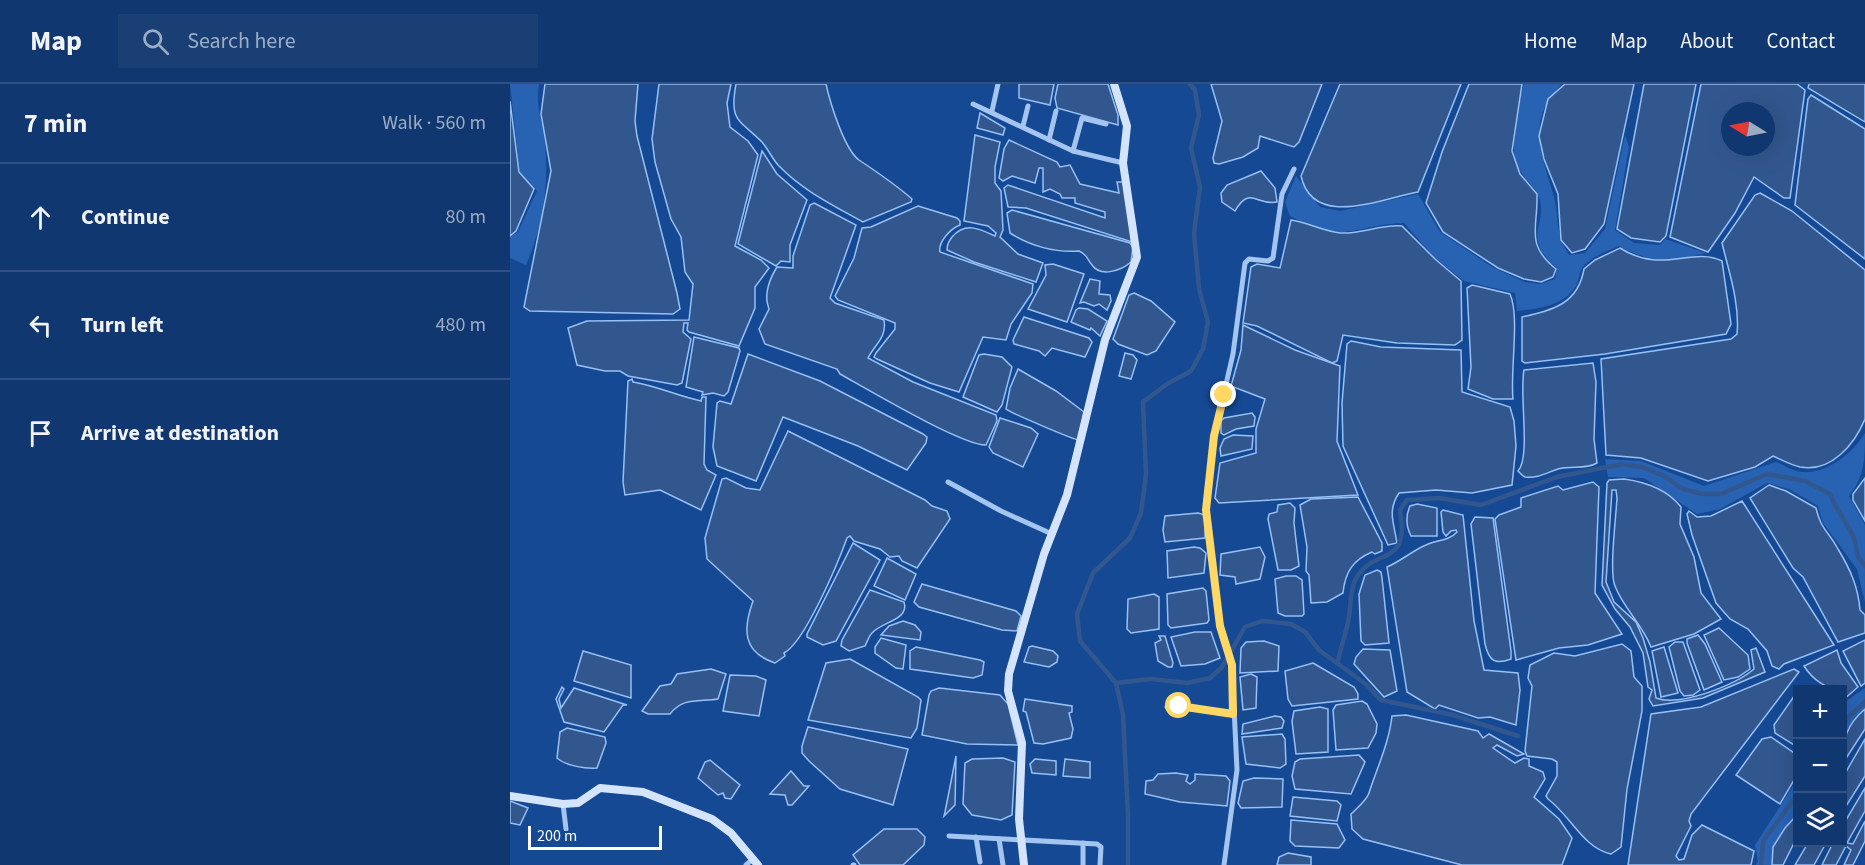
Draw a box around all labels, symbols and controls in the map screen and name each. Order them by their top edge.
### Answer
search box [118,14,538,68]
text: Map [30,21,82,61]
icon: search [139,25,172,58]
text: Search here [187,25,296,57]
text: Home [1524,26,1577,56]
text: Map [1610,26,1648,56]
text: About [1681,26,1733,56]
text: Contact [1766,26,1835,56]
north arrow [1721,102,1775,156]
text: 7 min [24,105,87,142]
text: Walk · 560 m [382,109,486,137]
icon: ahead [24,201,57,234]
text: Continue [81,201,170,233]
text: 80 m [446,203,486,231]
icon: left [24,309,57,342]
text: Turn left [81,309,163,341]
text: 480 m [436,311,486,339]
route end [1210,381,1236,407]
icon: arrive [24,417,57,450]
text: Arrive at destination [81,417,279,449]
map controls [1793,685,1847,847]
button: + [1793,685,1847,739]
route start [1165,692,1191,718]
button: − [1793,739,1847,793]
button: layers [1793,793,1847,847]
scale bar [528,823,662,850]
text: 200 m [537,825,577,847]

